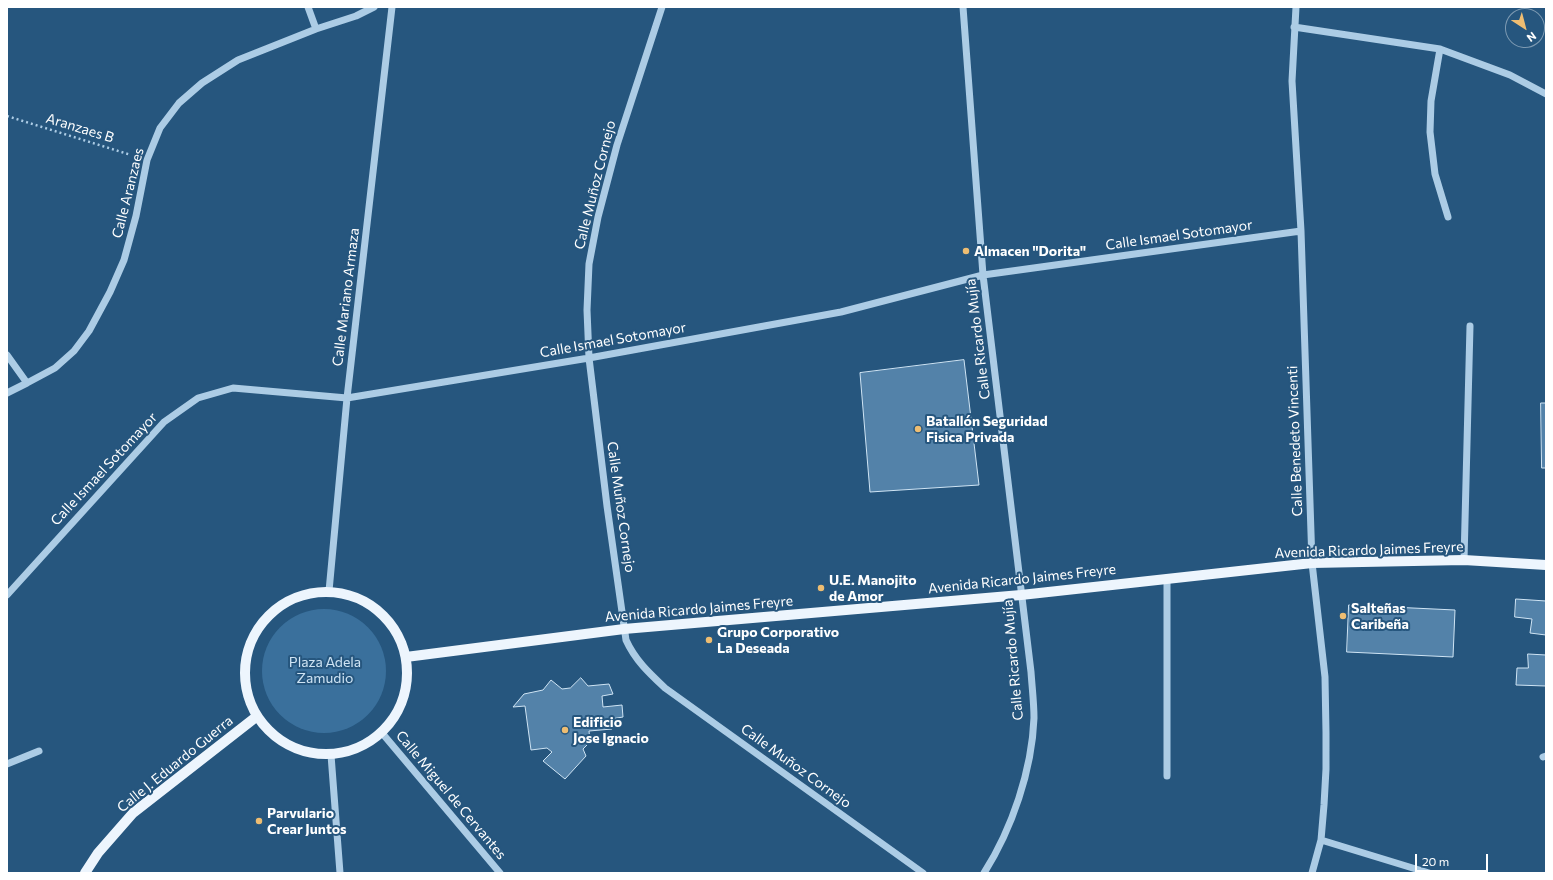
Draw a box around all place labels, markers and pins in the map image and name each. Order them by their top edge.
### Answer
place label: Almacen "Dorita" [974,243,1086,259]
marker: Almacen "Dorita" [961,246,971,256]
place label: Batallón Seguridad Fisica Privada [926,413,1048,446]
marker: Batallón Seguridad Fisica Privada [913,424,923,434]
place label: U.E. Manojito de Amor [829,572,917,604]
marker: U.E. Manojito de Amor [816,583,826,593]
place label: Salteñas Caribeña [1351,600,1409,632]
marker: Salteñas Caribeña [1338,611,1348,621]
place label: Grupo Corporativo La Deseada [717,624,839,656]
marker: Grupo Corporativo La Deseada [704,635,714,645]
place label: Edificio Jose Ignacio [573,714,649,746]
marker: Edificio Jose Ignacio [560,725,570,735]
place label: Parvulario Crear Juntos [267,805,347,838]
marker: Parvulario Crear Juntos [254,816,264,826]

